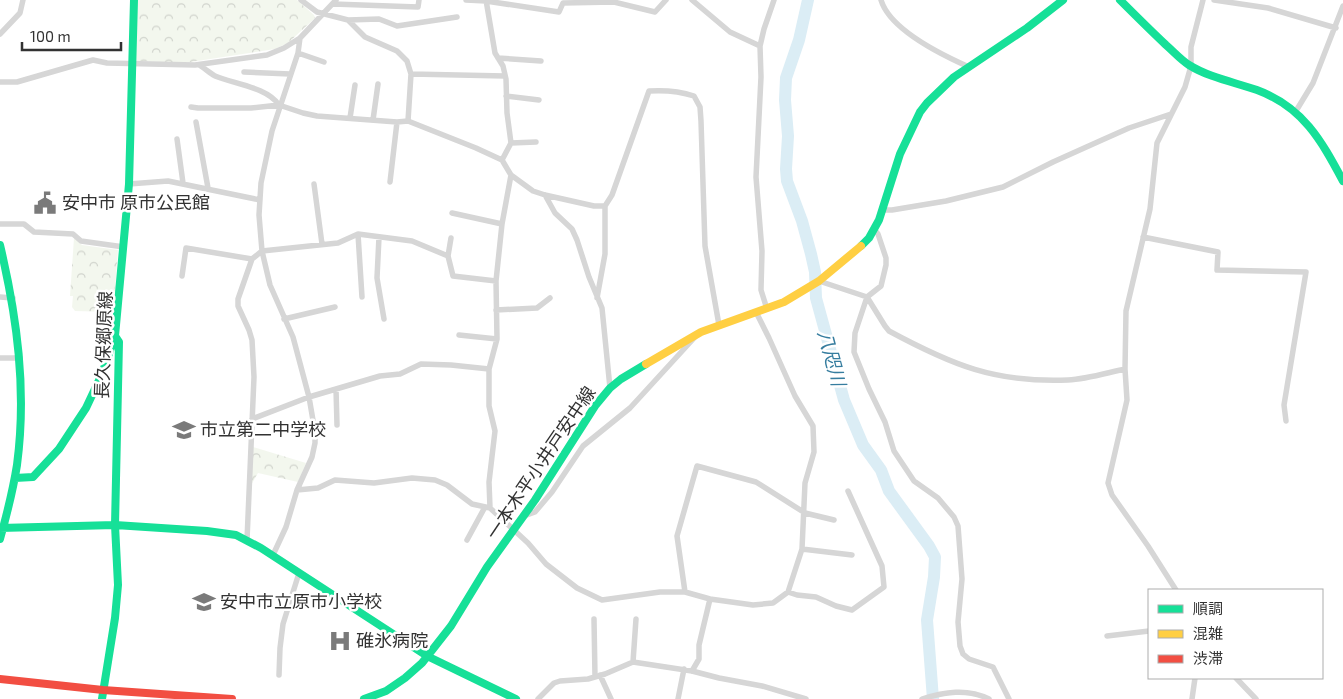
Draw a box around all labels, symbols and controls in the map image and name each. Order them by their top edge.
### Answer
scale bar [22,20,121,52]
text: 100 m [30,27,71,45]
public building icon: 安中市 原市公民館 [32,190,58,216]
place label: 安中市 原市公民館 [62,191,210,213]
street label: 長久保郷原線 [90,291,116,399]
water label: 八咫川 [814,327,851,390]
street label: 一本木平小井戸安中線 [481,382,600,543]
school or university icon: 市立第二中学校 [171,417,197,443]
place label: 市立第二中学校 [200,418,326,440]
school or university icon: 安中市立原市小学校 [191,589,217,615]
legend [1148,589,1323,679]
place label: 安中市立原市小学校 [220,590,382,612]
text: 順調 [1193,599,1223,617]
text: 混雑 [1193,624,1223,642]
hospital icon: 碓氷病院 [327,628,353,654]
place label: 碓氷病院 [356,629,428,651]
text: 渋滞 [1193,649,1223,667]

